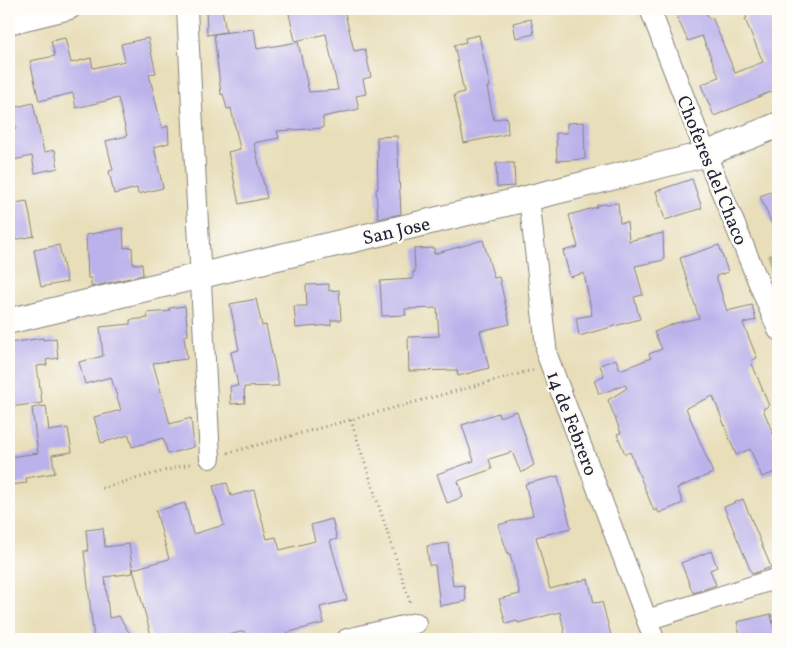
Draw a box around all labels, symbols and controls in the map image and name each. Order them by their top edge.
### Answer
street label: Choferes del Chaco [669,92,753,249]
street label: San Jose [360,212,433,252]
street label: 14 de Febrero [539,368,603,480]

